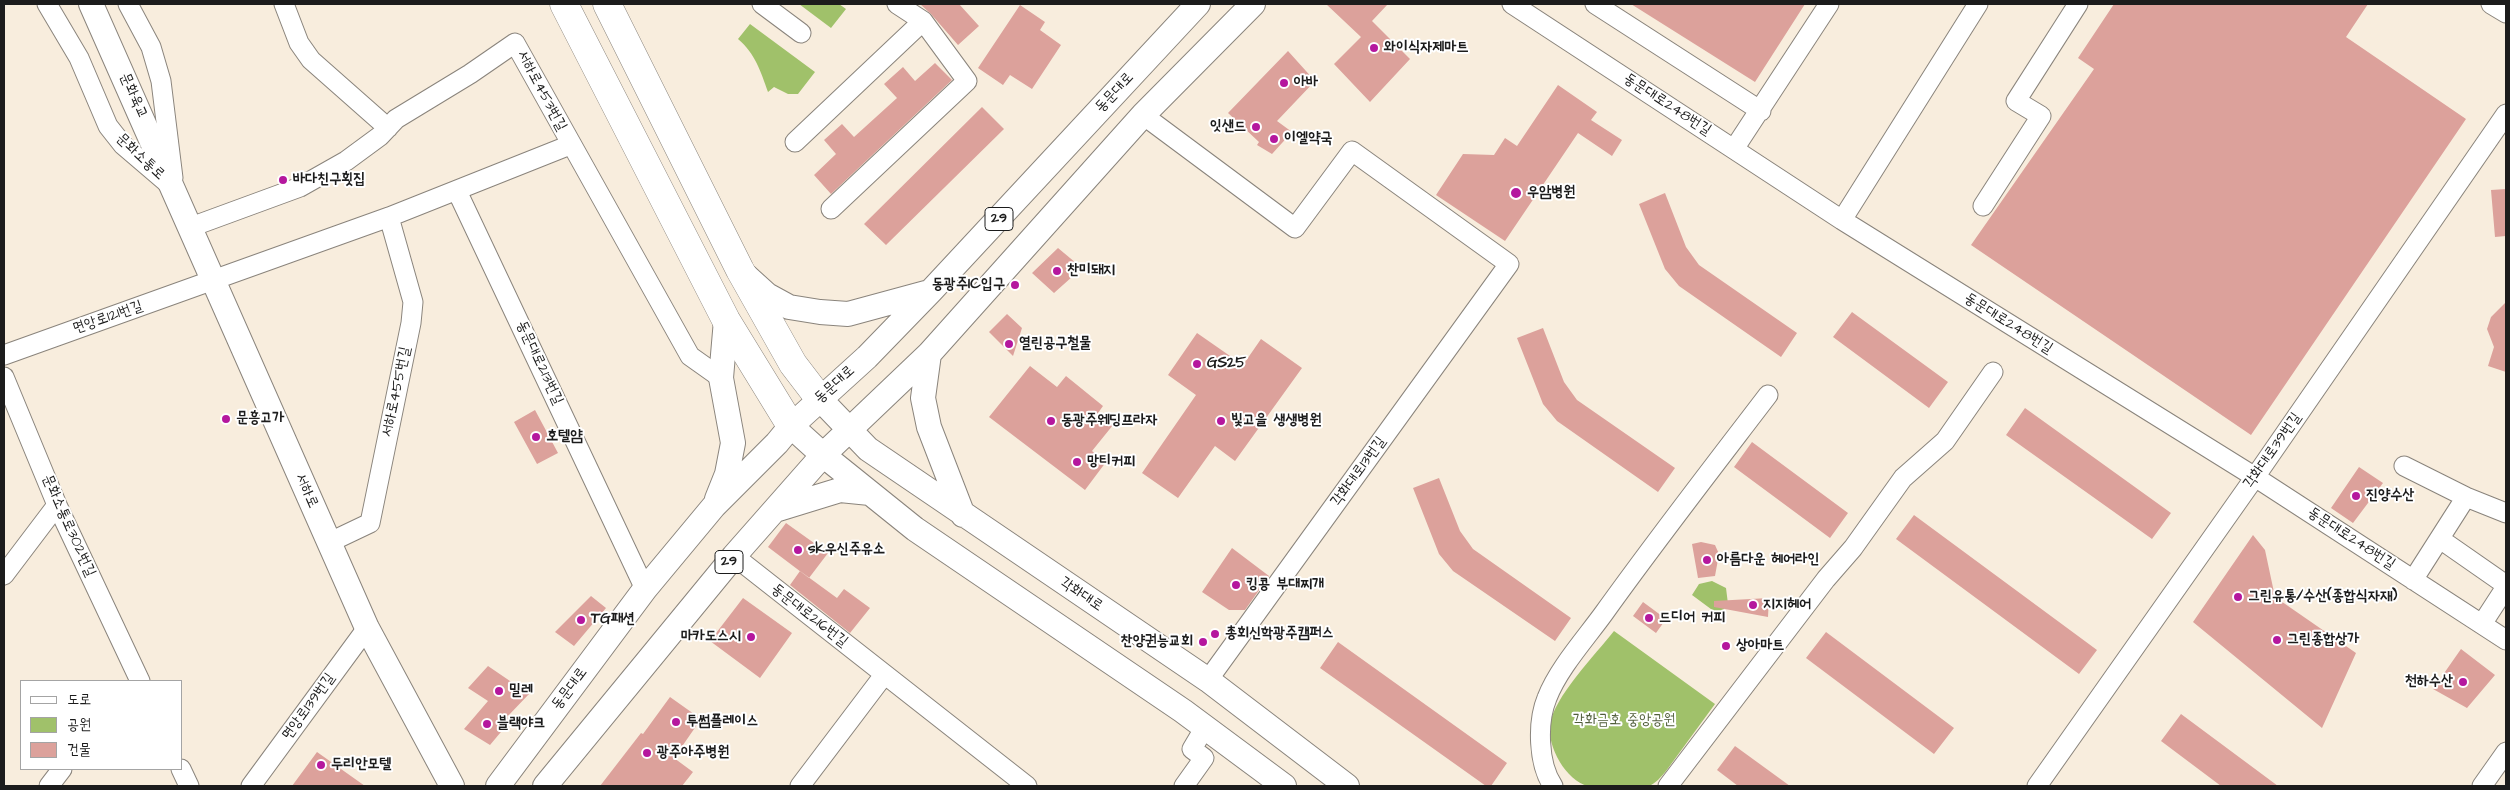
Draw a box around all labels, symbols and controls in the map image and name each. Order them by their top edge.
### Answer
place label: 와이식자제마트 [1384,39,1468,57]
marker: 와이식자제마트 [1368,42,1380,54]
street label: 서하로453번길 [512,48,570,134]
street label: 동문대로 [1092,69,1138,117]
street label: 문화육교 [115,70,151,122]
street label: 동문대로248번길 [1620,70,1714,140]
place label: 아바 [1294,74,1318,92]
marker: 아바 [1278,77,1290,89]
place label: 잇샌드 [1210,118,1246,136]
marker: 잇샌드 [1250,121,1262,133]
street label: 문화소통로 [112,130,168,184]
place label: 이엘약국 [1284,130,1332,148]
marker: 이엘약국 [1268,133,1280,145]
place label: 바다친구횟집 [293,171,365,189]
marker: 바다친구횟집 [277,174,289,186]
place label: 우암병원 [1527,184,1575,202]
marker: 우암병원 [1509,186,1523,200]
road number: 29 [985,208,1013,230]
place label: 찬미돼지 [1067,262,1115,280]
marker: 찬미돼지 [1051,265,1063,277]
place label: 동광주IC입구 [932,276,1005,294]
marker: 동광주IC입구 [1009,279,1021,291]
street label: 동문대로248번길 [1960,290,2056,358]
street label: 면앙로121번길 [71,298,145,338]
street label: 동문대로213번길 [512,318,566,408]
place label: 열린공구철물 [1019,335,1091,353]
marker: 열린공구철물 [1003,338,1015,350]
street label: 서하로455번길 [379,345,415,439]
place label: GS25 [1207,355,1246,373]
marker: GS25 [1191,358,1203,370]
street label: 동문대로 [811,362,859,408]
place label: 문흥고가 [236,410,284,428]
street label: 각화대로39번길 [2240,410,2306,492]
place label: 동광주웨딩프라자 [1061,412,1158,430]
place label: 빛고을 생생병원 [1231,412,1321,430]
marker: 문흥고가 [220,413,232,425]
marker: 동광주웨딩프라자 [1045,415,1057,427]
marker: 빛고을 생생병원 [1215,415,1227,427]
place label: 호텔얌 [546,428,582,446]
marker: 호텔얌 [530,431,542,443]
street label: 각화대로13번길 [1328,434,1390,510]
place label: 망티커피 [1087,453,1135,471]
marker: 망티커피 [1071,456,1083,468]
street label: 서하로 [290,471,322,511]
street label: 문화소통로302번길 [37,472,99,580]
place label: 진양수산 [2366,487,2414,505]
marker: 진양수산 [2350,490,2362,502]
street label: 동문대로248번길 [2304,504,2398,574]
place label: sk우신주유소 [808,541,885,559]
marker: sk우신주유소 [792,544,804,556]
road number: 29 [715,550,743,574]
place label: 아름다운 헤어라인 [1717,551,1820,569]
marker: 아름다운 헤어라인 [1701,554,1713,566]
street label: 각화대로 [1056,574,1106,616]
place label: 킹콩 부대찌개 [1246,576,1324,594]
marker: 킹콩 부대찌개 [1230,579,1242,591]
street label: 동문대로216번길 [767,580,851,652]
place label: 그린유통/수산(종합식자재) [2248,588,2397,606]
marker: 그린유통/수산(종합식자재) [2232,591,2244,603]
place label: 지지헤어 [1763,596,1811,614]
marker: 지지헤어 [1747,599,1759,611]
place label: 드디어 커피 [1659,609,1725,627]
place label: TG패션 [591,611,635,629]
marker: 드디어 커피 [1643,612,1655,624]
marker: TG패션 [575,614,587,626]
place label: 총회신학광주캠퍼스 [1225,625,1334,643]
place label: 마카도스시 [681,628,741,646]
marker: 총회신학광주캠퍼스 [1209,628,1221,640]
marker: 마카도스시 [745,631,757,643]
place label: 그린종합상가 [2287,631,2359,649]
place label: 찬양권능교회 [1121,633,1193,651]
marker: 그린종합상가 [2271,634,2283,646]
marker: 찬양권능교회 [1197,636,1209,648]
place label: 상아마트 [1736,637,1784,655]
marker: 상아마트 [1720,640,1732,652]
street label: 동문대로 [548,664,592,714]
street label: 면앙로139번길 [279,670,339,744]
place label: 천하수산 [2405,673,2453,691]
marker: 천하수산 [2457,676,2469,688]
legend [20,680,182,770]
place label: 밀레 [509,682,533,700]
marker: 밀레 [493,685,505,697]
text: 도로 [67,689,91,710]
park label: 각화금호 중앙공원 [1573,712,1675,730]
place label: 투썸플레이스 [686,713,758,731]
text: 공원 [67,714,91,735]
place label: 블랙야크 [497,715,545,733]
marker: 투썸플레이스 [670,716,682,728]
marker: 블랙야크 [481,718,493,730]
text: 건물 [67,739,91,760]
place label: 광주아주병원 [657,744,729,762]
marker: 광주아주병원 [641,747,653,759]
place label: 두리안모텔 [331,756,391,774]
marker: 두리안모텔 [315,759,327,771]

